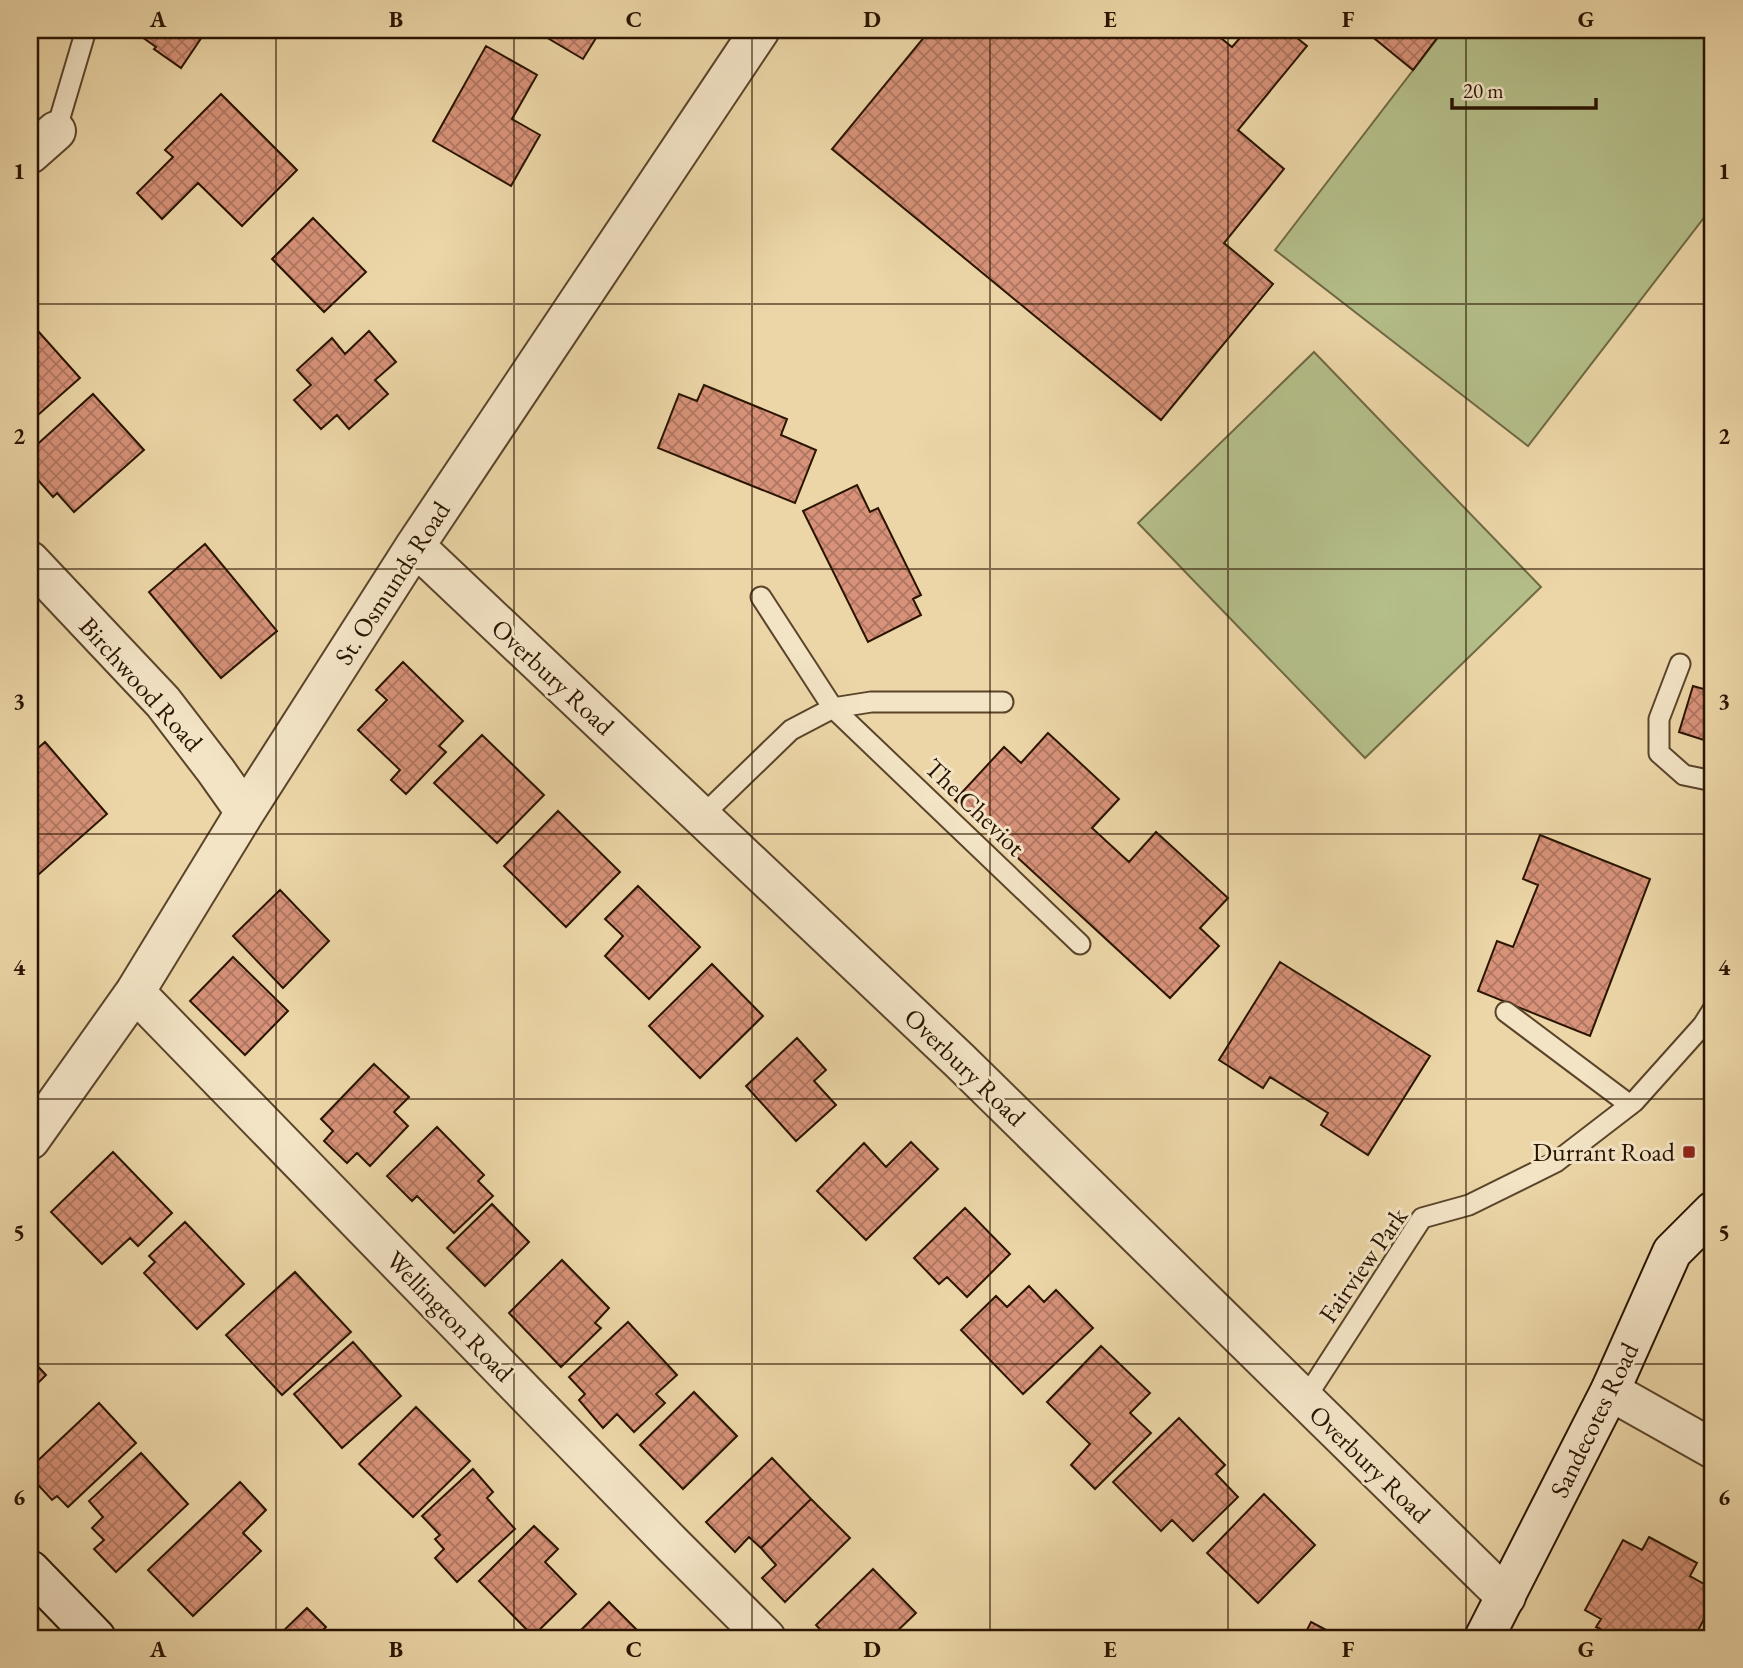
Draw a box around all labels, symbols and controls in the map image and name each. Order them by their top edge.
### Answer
text: A [149,4,167,34]
text: B [389,4,403,34]
text: C [626,4,642,34]
text: D [863,4,881,34]
text: E [1103,4,1117,34]
text: F [1342,4,1355,34]
text: G [1578,4,1594,34]
scale bar [1452,66,1596,110]
text: 20 m [1463,77,1504,104]
text: 1 [13,156,25,186]
text: 1 [1718,156,1730,186]
text: 2 [13,421,25,451]
text: 2 [1718,421,1730,451]
street label: St. Osmunds Road [326,494,458,671]
street label: Birchwood Road [72,610,211,759]
street label: Overbury Road [484,611,622,743]
text: 3 [13,686,25,716]
text: 3 [1718,686,1730,716]
street label: The Cheviot [918,751,1032,863]
text: 4 [13,952,26,982]
text: 4 [1718,952,1731,982]
street label: Overbury Road [897,1001,1034,1134]
place label: Durrant Road [1532,1135,1676,1169]
marker: Durrant Road [1681,1144,1697,1160]
street label: Fairview Park [1311,1200,1416,1329]
text: 5 [13,1217,25,1247]
text: 5 [1718,1217,1730,1247]
street label: Wellington Road [379,1243,522,1389]
street label: Sandecotes Road [1542,1336,1647,1503]
street label: Overbury Road [1302,1398,1439,1531]
text: 6 [13,1482,25,1512]
text: 6 [1718,1482,1730,1512]
text: A [149,1634,167,1664]
text: B [389,1634,403,1664]
text: C [626,1634,642,1664]
text: D [863,1634,881,1664]
text: E [1103,1634,1117,1664]
text: F [1342,1634,1355,1664]
text: G [1578,1634,1594,1664]

